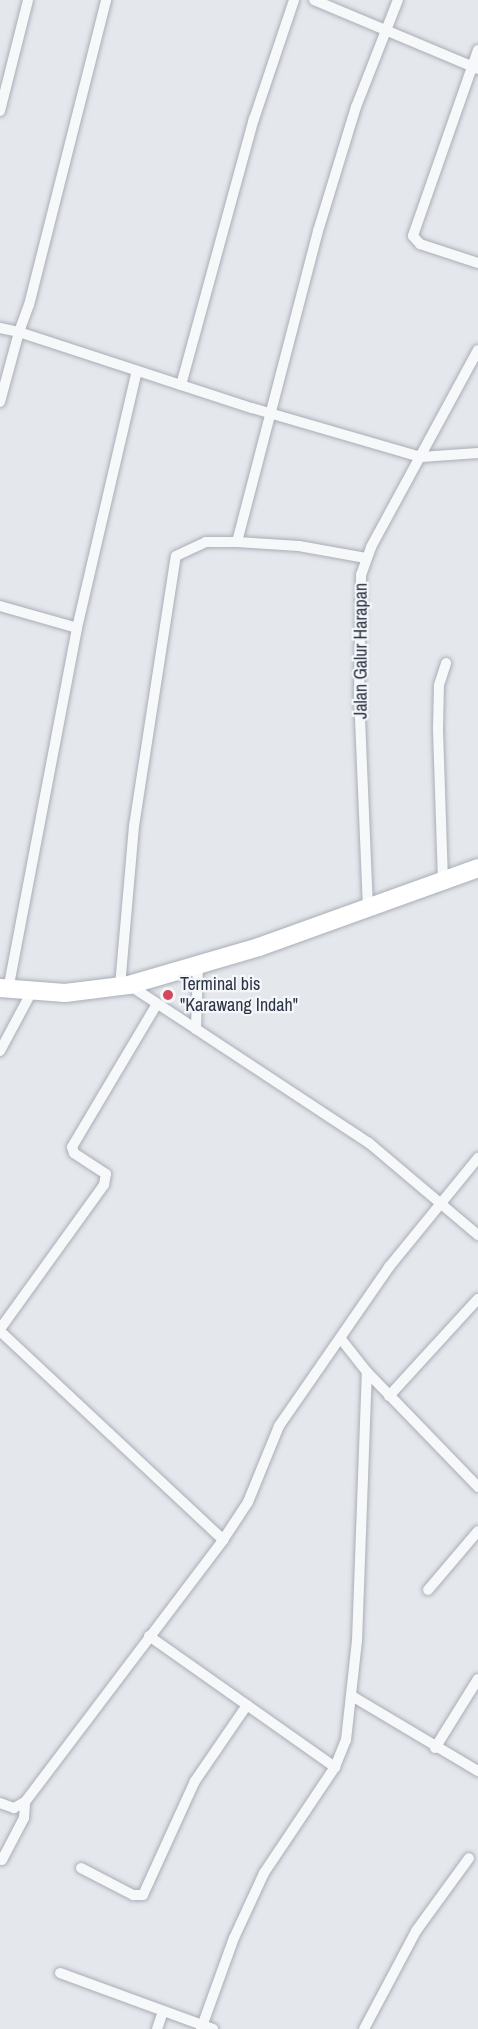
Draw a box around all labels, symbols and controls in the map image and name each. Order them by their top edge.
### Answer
street label: Jalan Galur Harapan [350,583,372,719]
place label: Terminal bis "Karawang Indah" [180,974,298,1016]
marker: Terminal bis "Karawang Indah" [161,988,175,1002]

